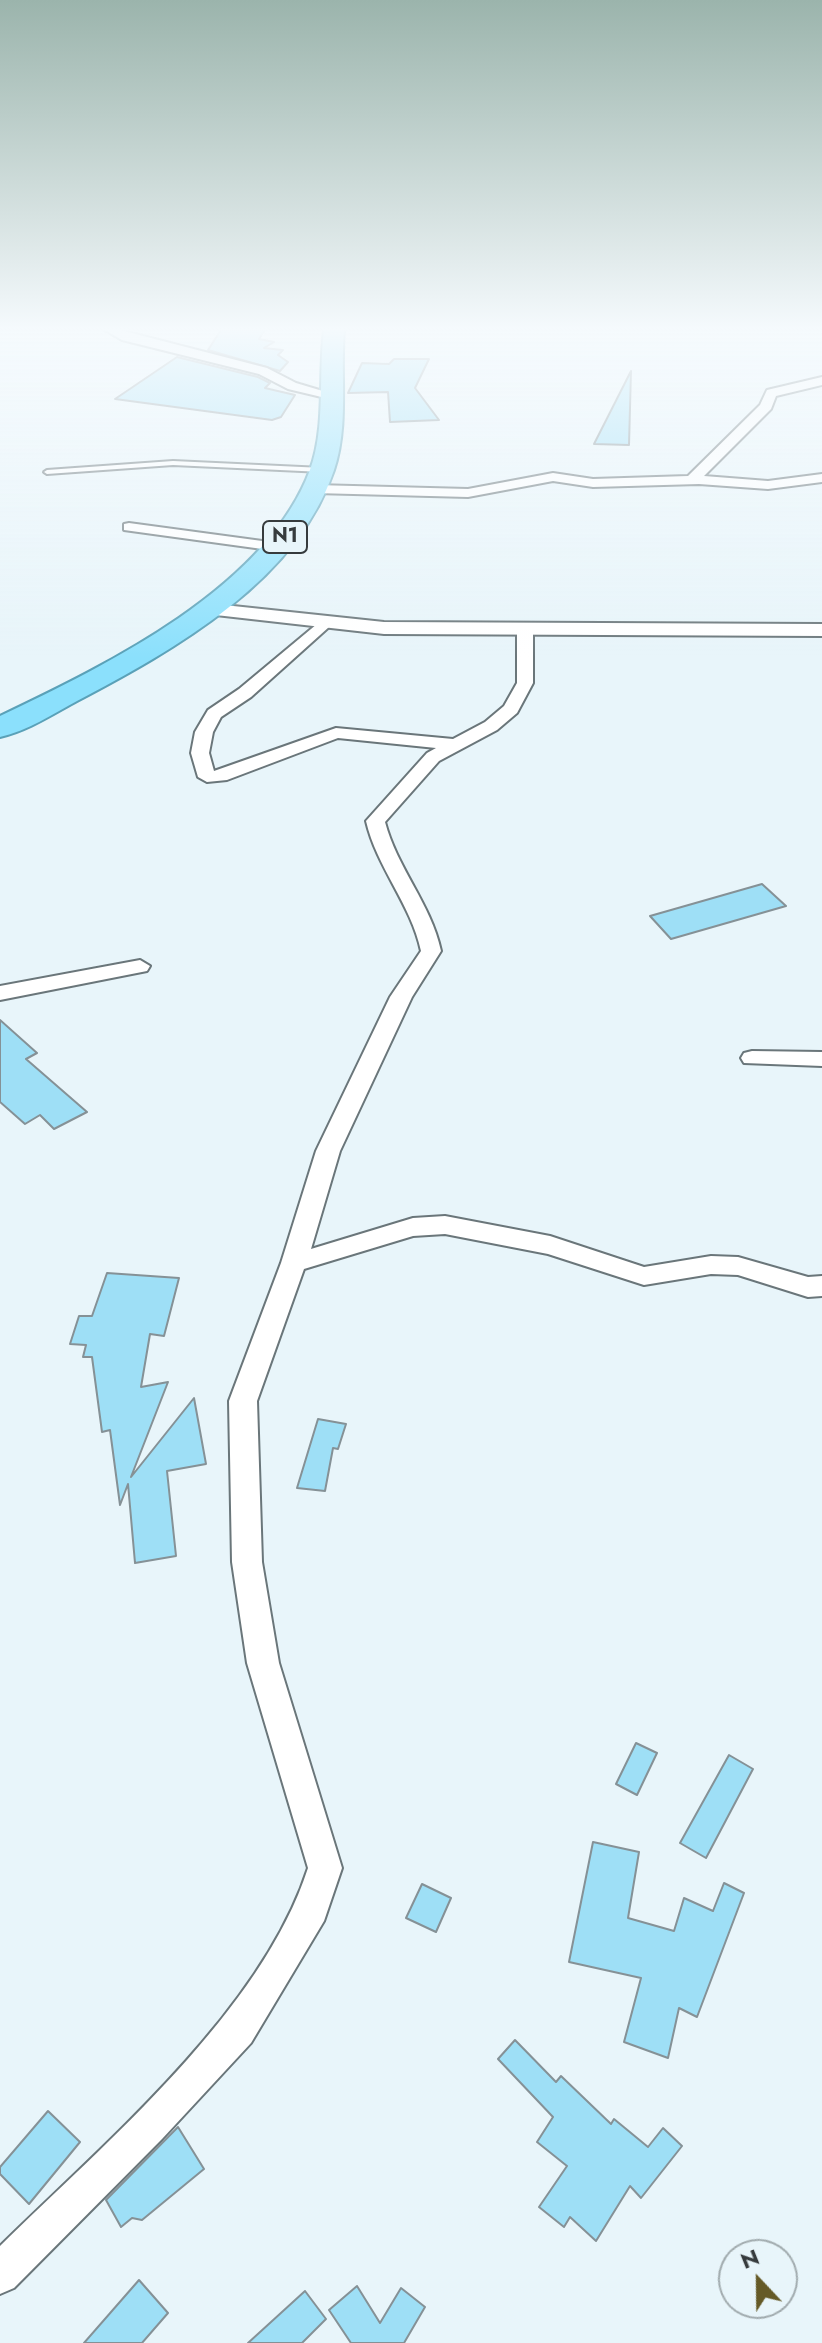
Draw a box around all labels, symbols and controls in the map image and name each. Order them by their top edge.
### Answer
road number: N1 [263,521,307,553]
north arrow [718,2239,798,2319]
text: N [736,2240,764,2277]

